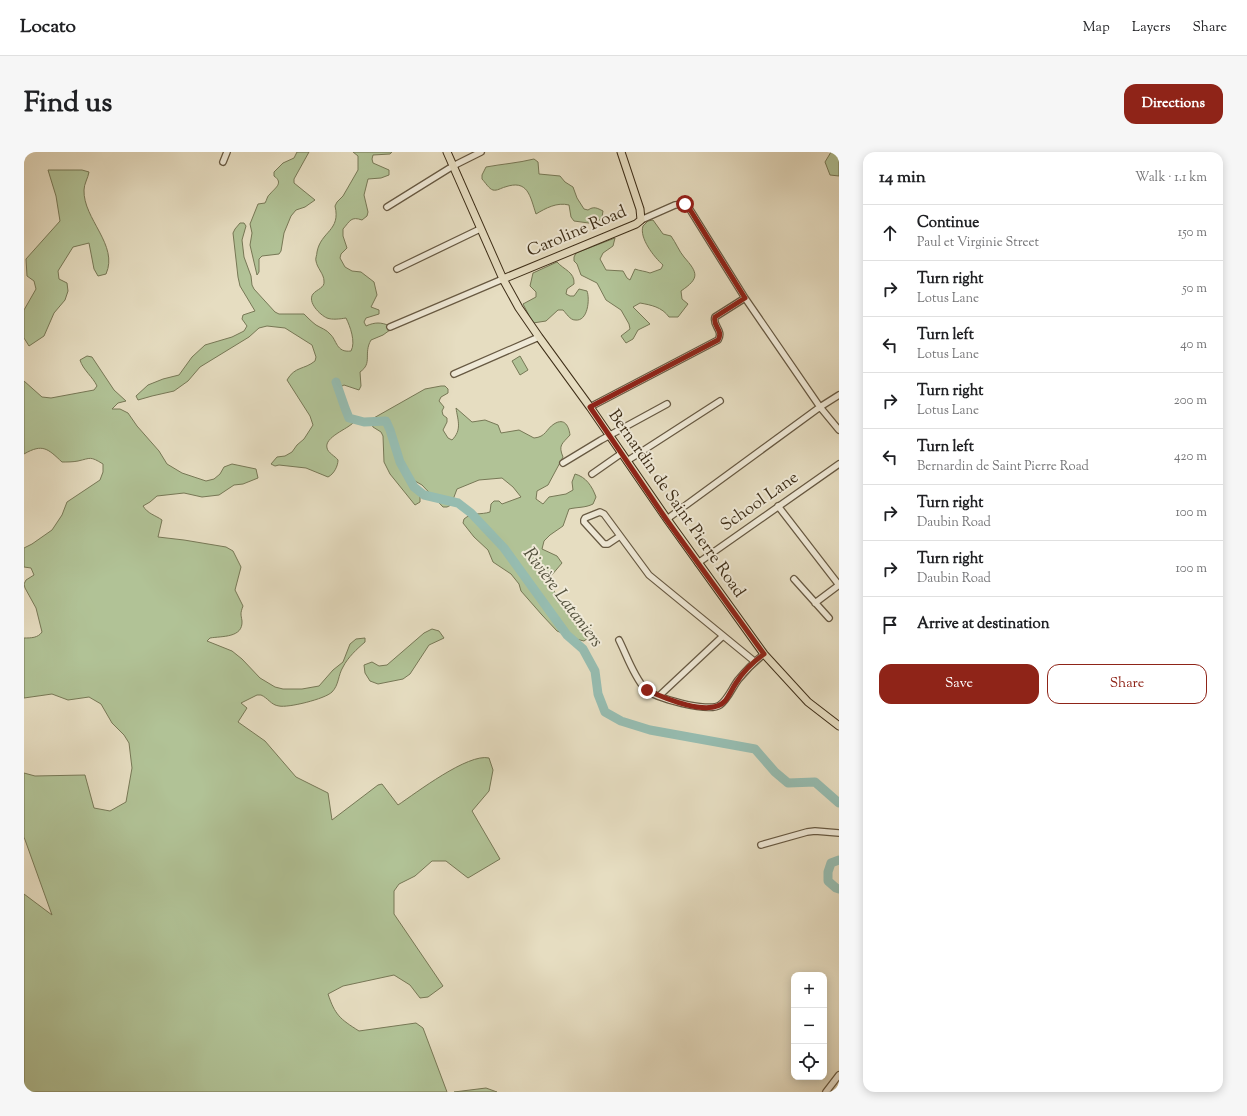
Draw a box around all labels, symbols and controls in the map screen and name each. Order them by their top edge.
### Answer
text: Locato [20,14,76,41]
text: Map [1083,18,1110,38]
text: Layers [1132,18,1170,38]
text: Share [1192,18,1227,38]
text: Find us [24,84,112,124]
button: Directions [1124,84,1223,124]
text: 14 min [879,166,926,190]
text: Walk · 1.1 km [1135,169,1207,187]
route start [676,195,694,213]
street label: Caroline Road [524,200,631,264]
text: Continue [917,213,979,234]
icon: ahead [879,222,901,244]
text: 150 m [1178,224,1207,242]
text: Paul et Virginie Street [917,234,1039,252]
text: Turn right [917,269,983,290]
icon: right [879,278,901,300]
text: 50 m [1182,280,1207,298]
text: Lotus Lane [917,290,979,308]
text: Turn left [917,325,974,346]
icon: left [879,334,901,356]
text: 40 m [1180,336,1207,354]
text: Lotus Lane [917,346,979,364]
text: Turn right [917,381,983,402]
icon: right [879,390,901,412]
text: 200 m [1174,392,1207,410]
text: Lotus Lane [917,402,979,420]
street label: Bernardin de Saint Pierre Road [602,405,751,603]
text: Turn left [917,437,974,458]
icon: left [879,446,901,468]
text: 420 m [1174,448,1207,466]
text: Bernardin de Saint Pierre Road [917,458,1089,476]
street label: School Lane [716,466,804,538]
text: Turn right [917,493,983,514]
icon: right [879,502,901,524]
text: 100 m [1175,504,1207,522]
text: Daubin Road [917,514,991,532]
water label: Rivière Lataniers [516,543,608,653]
text: Turn right [917,549,983,570]
icon: right [879,558,901,580]
text: 100 m [1175,560,1207,578]
text: Daubin Road [917,570,991,588]
icon: arrive [879,614,901,636]
text: Arrive at destination [917,614,1050,635]
button: Save [879,664,1039,704]
button: Share [1047,664,1207,704]
route end [638,681,656,699]
map controls [791,972,827,1080]
button: + [791,972,827,1008]
button: − [791,1008,827,1044]
button: locate [791,1044,827,1080]

